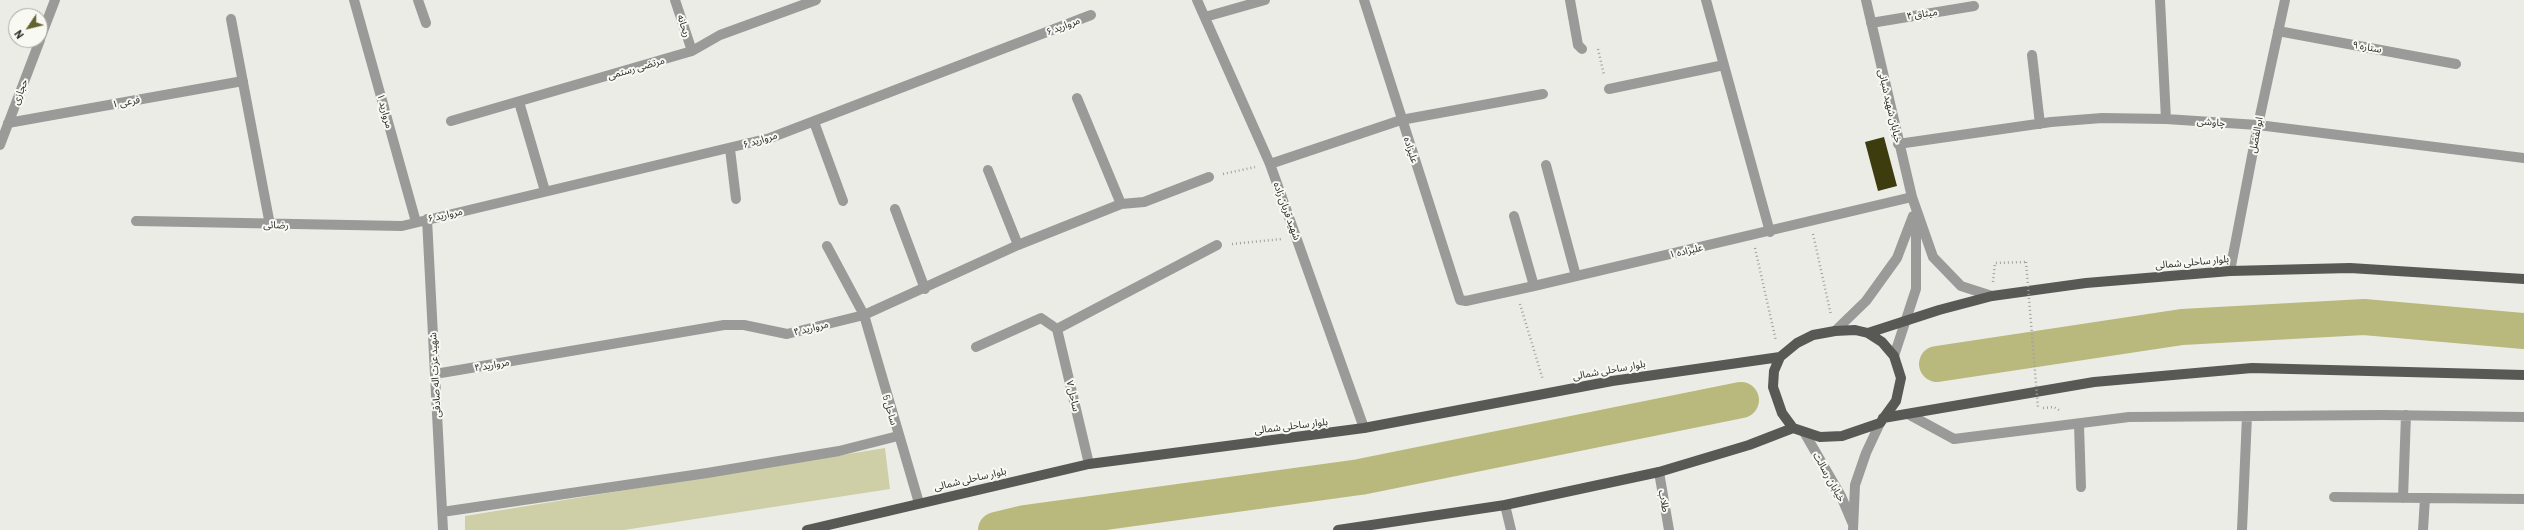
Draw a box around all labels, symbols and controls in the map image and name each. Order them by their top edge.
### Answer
street label: میثاق ۴ [1906,6,1938,22]
north arrow [8,8,48,48]
street label: ریحانه [675,13,693,39]
street label: مروارید ۶ [1044,14,1082,38]
text: N [11,28,26,41]
street label: ستاره ۹ [2351,39,2383,55]
street label: مرتضی رستمی [606,54,666,82]
street label: خیابان شهید شبانی [1876,68,1904,144]
street label: حجازی [10,78,30,106]
street label: مروارید ۱ [375,92,395,130]
street label: فرعی ۱ [111,94,141,110]
street label: چاوشی [2196,115,2226,129]
street label: ابوالفضل [2247,116,2265,154]
street label: مروارید ۶ [741,129,779,151]
street label: علیزاده [1401,135,1421,165]
street label: شهید قربان زاده [1271,180,1303,242]
street label: مروارید ۶ [426,205,464,225]
street label: رضائی [263,219,289,231]
street label: علیزاده ۱ [1668,241,1704,261]
street label: بلوار ساحلی شمالی [2155,253,2229,271]
street label: مروارید ۴ [792,318,830,338]
street label: شهید عزت اله صادقی [427,332,443,418]
street label: مروارید ۴ [473,356,511,374]
street label: بلوار ساحلی شمالی [1572,358,1646,382]
street label: ساحل ۷ [1064,379,1082,413]
street label: ساحل 5 [880,393,900,427]
street label: بلوار ساحلی شمالی [1254,416,1328,436]
street label: خیابان رسالت [1811,450,1847,504]
street label: بلوار ساحلی شمالی [933,465,1007,493]
street label: طلاب [1656,489,1672,513]

